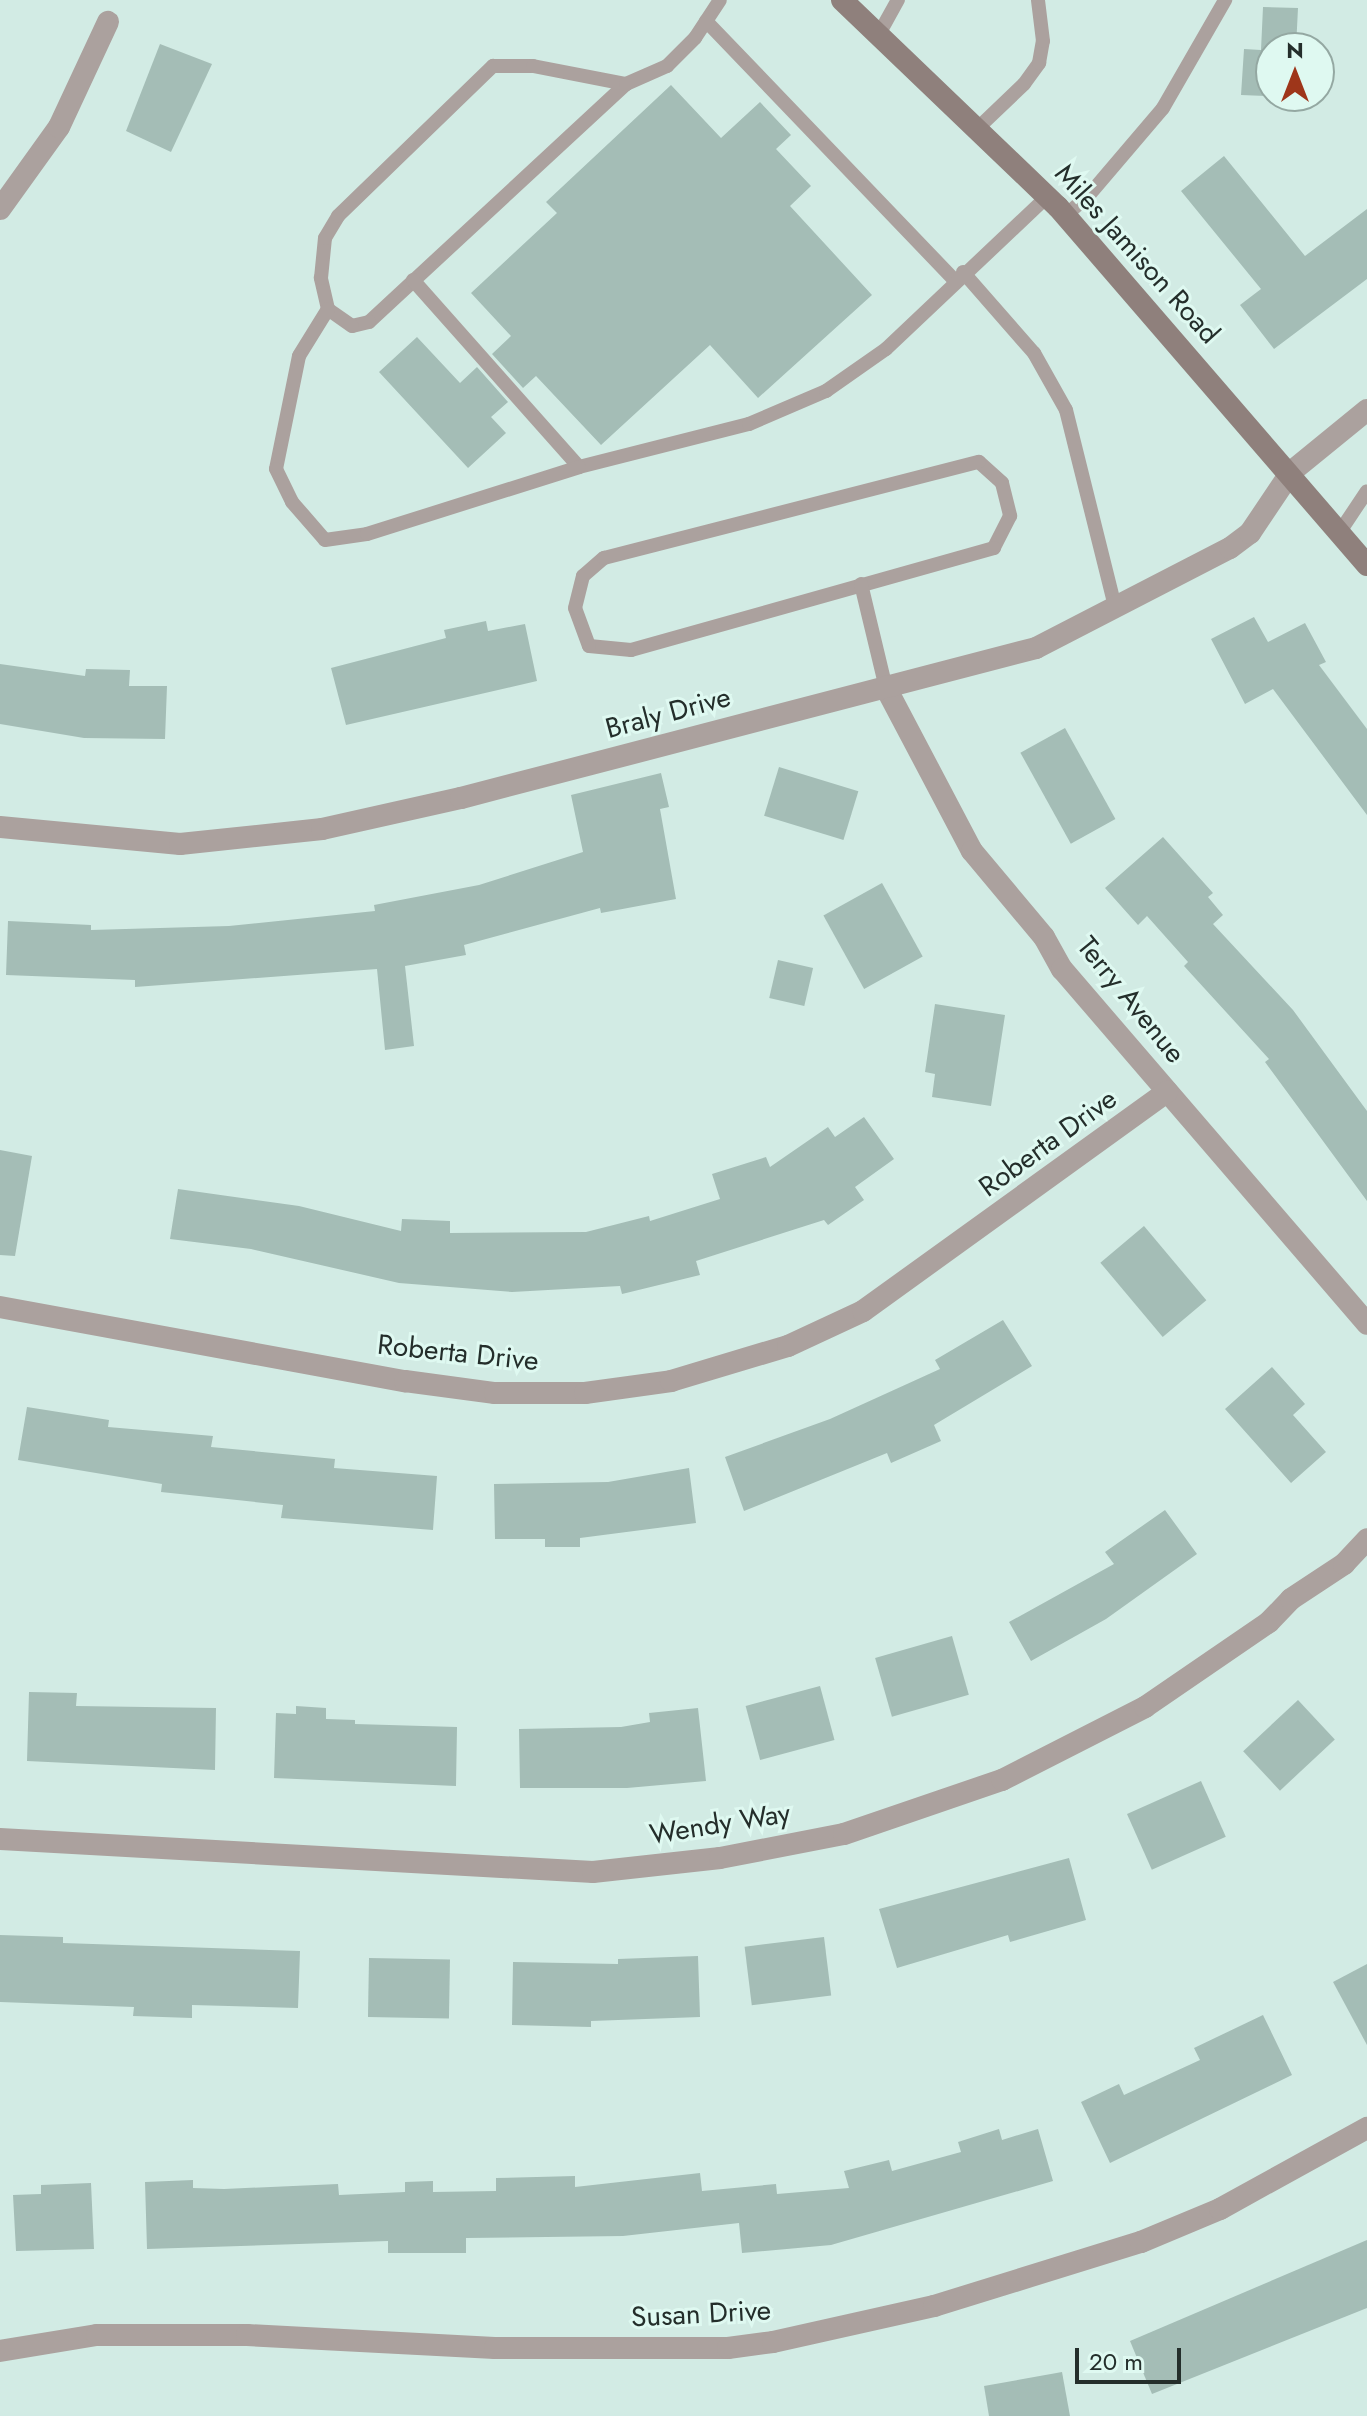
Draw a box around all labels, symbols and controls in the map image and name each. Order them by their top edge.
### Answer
north arrow [1255,32,1335,112]
text: N [1286,34,1304,66]
street label: Miles Jamison Road [1048,157,1226,351]
street label: Braly Drive [602,680,734,746]
street label: Terry Avenue [1070,930,1192,1070]
street label: Roberta Drive [973,1082,1123,1204]
street label: Roberta Drive [376,1328,540,1378]
street label: Wendy Way [647,1796,793,1852]
street label: Susan Drive [630,2294,772,2334]
scale bar [1079,2332,1185,2382]
text: 20 m [1089,2344,1143,2379]

